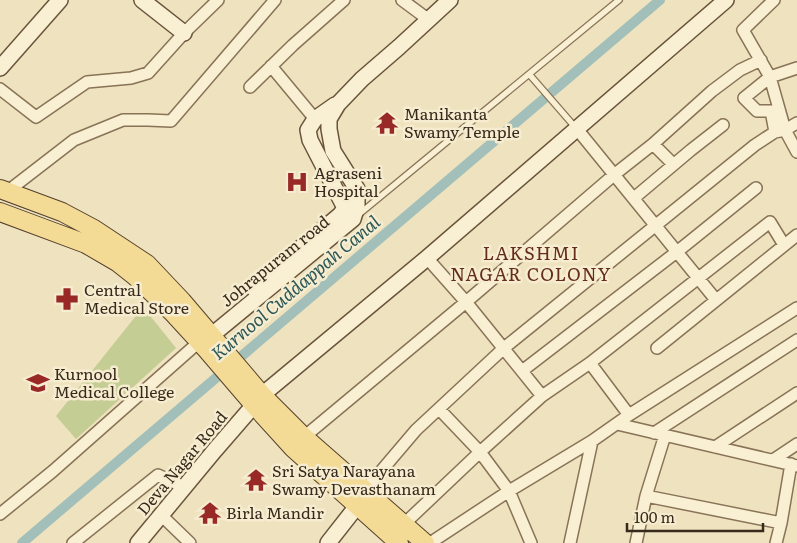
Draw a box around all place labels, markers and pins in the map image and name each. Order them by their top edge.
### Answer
place label: Manikanta Swamy Temple [404,101,520,143]
temple icon: Manikanta Swamy Temple [374,110,400,136]
place label: Agraseni Hospital [314,160,382,202]
hospital icon: Agraseni Hospital [284,169,310,195]
place label: Central Medical Store [84,277,189,319]
pharmacy icon: Central Medical Store [54,286,80,312]
place label: Kurnool Medical College [54,361,174,403]
school or university icon: Kurnool Medical College [25,370,51,396]
place label: Sri Satya Narayana Swamy Devasthanam [272,458,436,500]
temple icon: Sri Satya Narayana Swamy Devasthanam [243,467,269,493]
temple icon: Birla Mandir [197,500,223,526]
place label: Birla Mandir [226,500,324,524]

